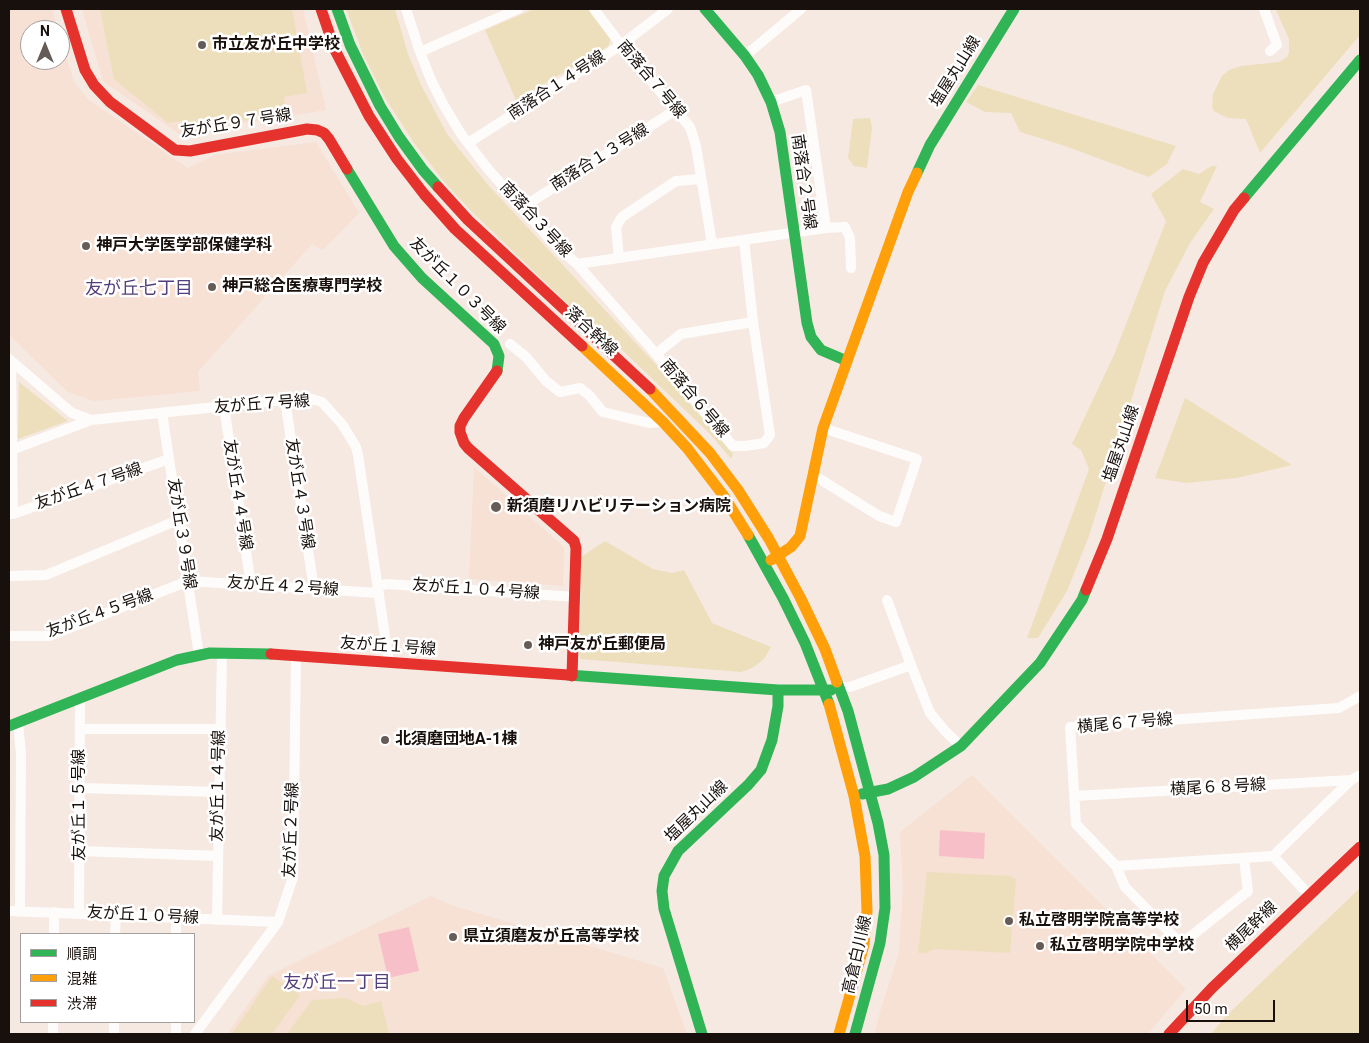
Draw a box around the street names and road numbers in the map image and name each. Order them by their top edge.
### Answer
street label: 塩屋丸山線 [927,33,985,111]
street label: 南落合７号線 [613,37,689,123]
street label: 南落合１４号線 [505,47,609,125]
street label: 友が丘９７号線 [179,106,293,142]
street label: 南落合１３号線 [547,120,653,196]
street label: 南落合２号線 [787,133,819,231]
street label: 南落合３号線 [495,178,575,262]
street label: 友が丘１０３号線 [405,234,509,338]
street label: 落合幹線 [561,303,621,361]
street label: 南落合６号線 [656,356,732,442]
street label: 友が丘７号線 [213,392,311,418]
street label: 塩屋丸山線 [1100,403,1144,485]
street label: 友が丘４３号線 [281,437,317,551]
street label: 友が丘４４号線 [219,438,255,552]
street label: 友が丘４７号線 [33,460,145,514]
street label: 友が丘３９号線 [163,477,199,591]
street label: 友が丘４２号線 [226,574,340,600]
street label: 友が丘１０４号線 [411,576,541,604]
street label: 友が丘４５号線 [44,586,156,642]
street label: 友が丘１号線 [339,634,437,660]
street label: 横尾６７号線 [1076,710,1174,738]
street label: 友が丘１４号線 [208,730,230,842]
street label: 友が丘１５号線 [70,749,90,861]
street label: 横尾６８号線 [1170,776,1266,800]
street label: 塩屋丸山線 [662,777,732,847]
street label: 友が丘２号線 [281,782,303,878]
street label: 横尾幹線 [1222,898,1282,956]
street label: 友が丘１０号線 [87,903,199,929]
street label: 高倉白川線 [840,914,876,996]

